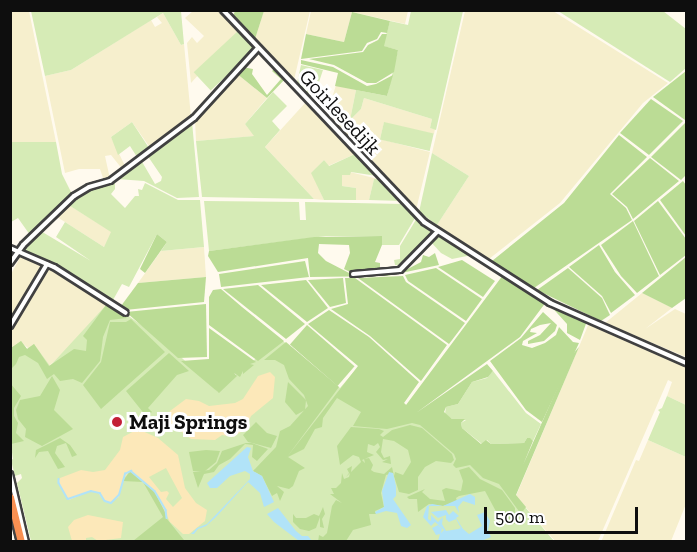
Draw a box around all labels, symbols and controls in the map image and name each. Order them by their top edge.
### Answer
street label: Goirlesedijk [294,64,386,160]
place label: Maji Springs [129,409,247,435]
marker: Maji Springs [110,415,124,429]
scale bar [487,495,642,533]
text: 500 m [495,506,545,528]

